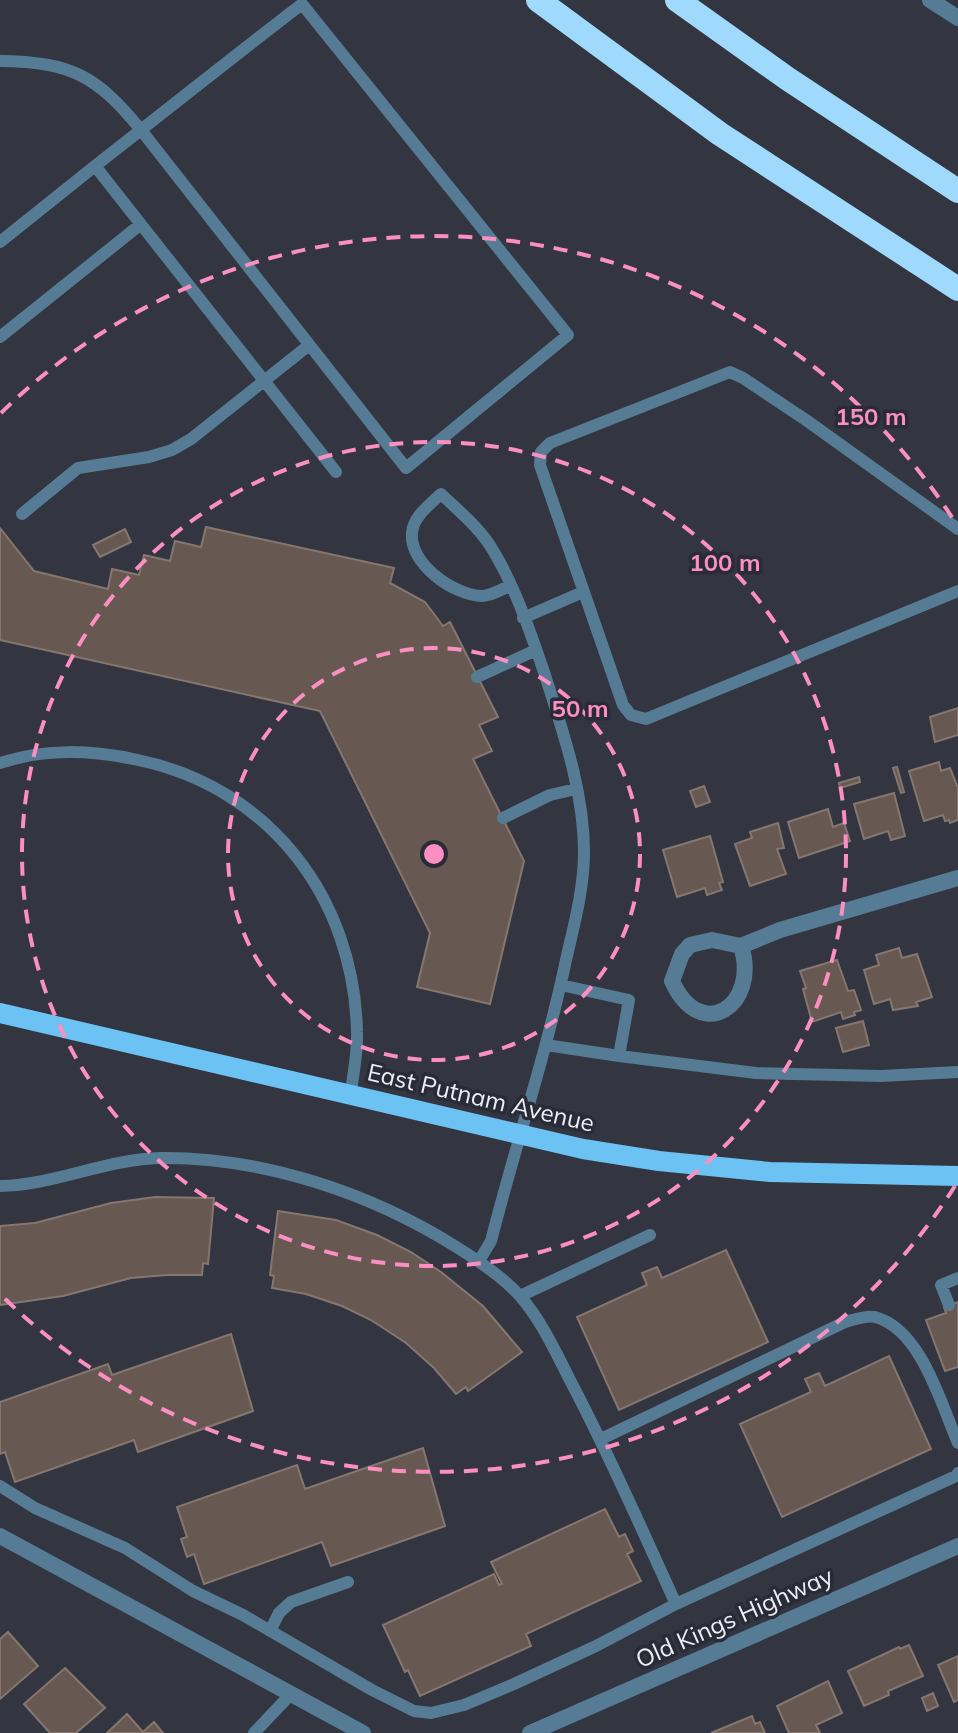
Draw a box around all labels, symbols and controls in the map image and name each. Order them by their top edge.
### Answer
text: 150 m [835,401,907,431]
text: 100 m [689,547,761,577]
text: 50 m [552,693,608,723]
centre of rings [420,840,448,868]
street label: East Putnam Avenue [365,1056,597,1138]
street label: Old Kings Highway [631,1560,837,1674]

